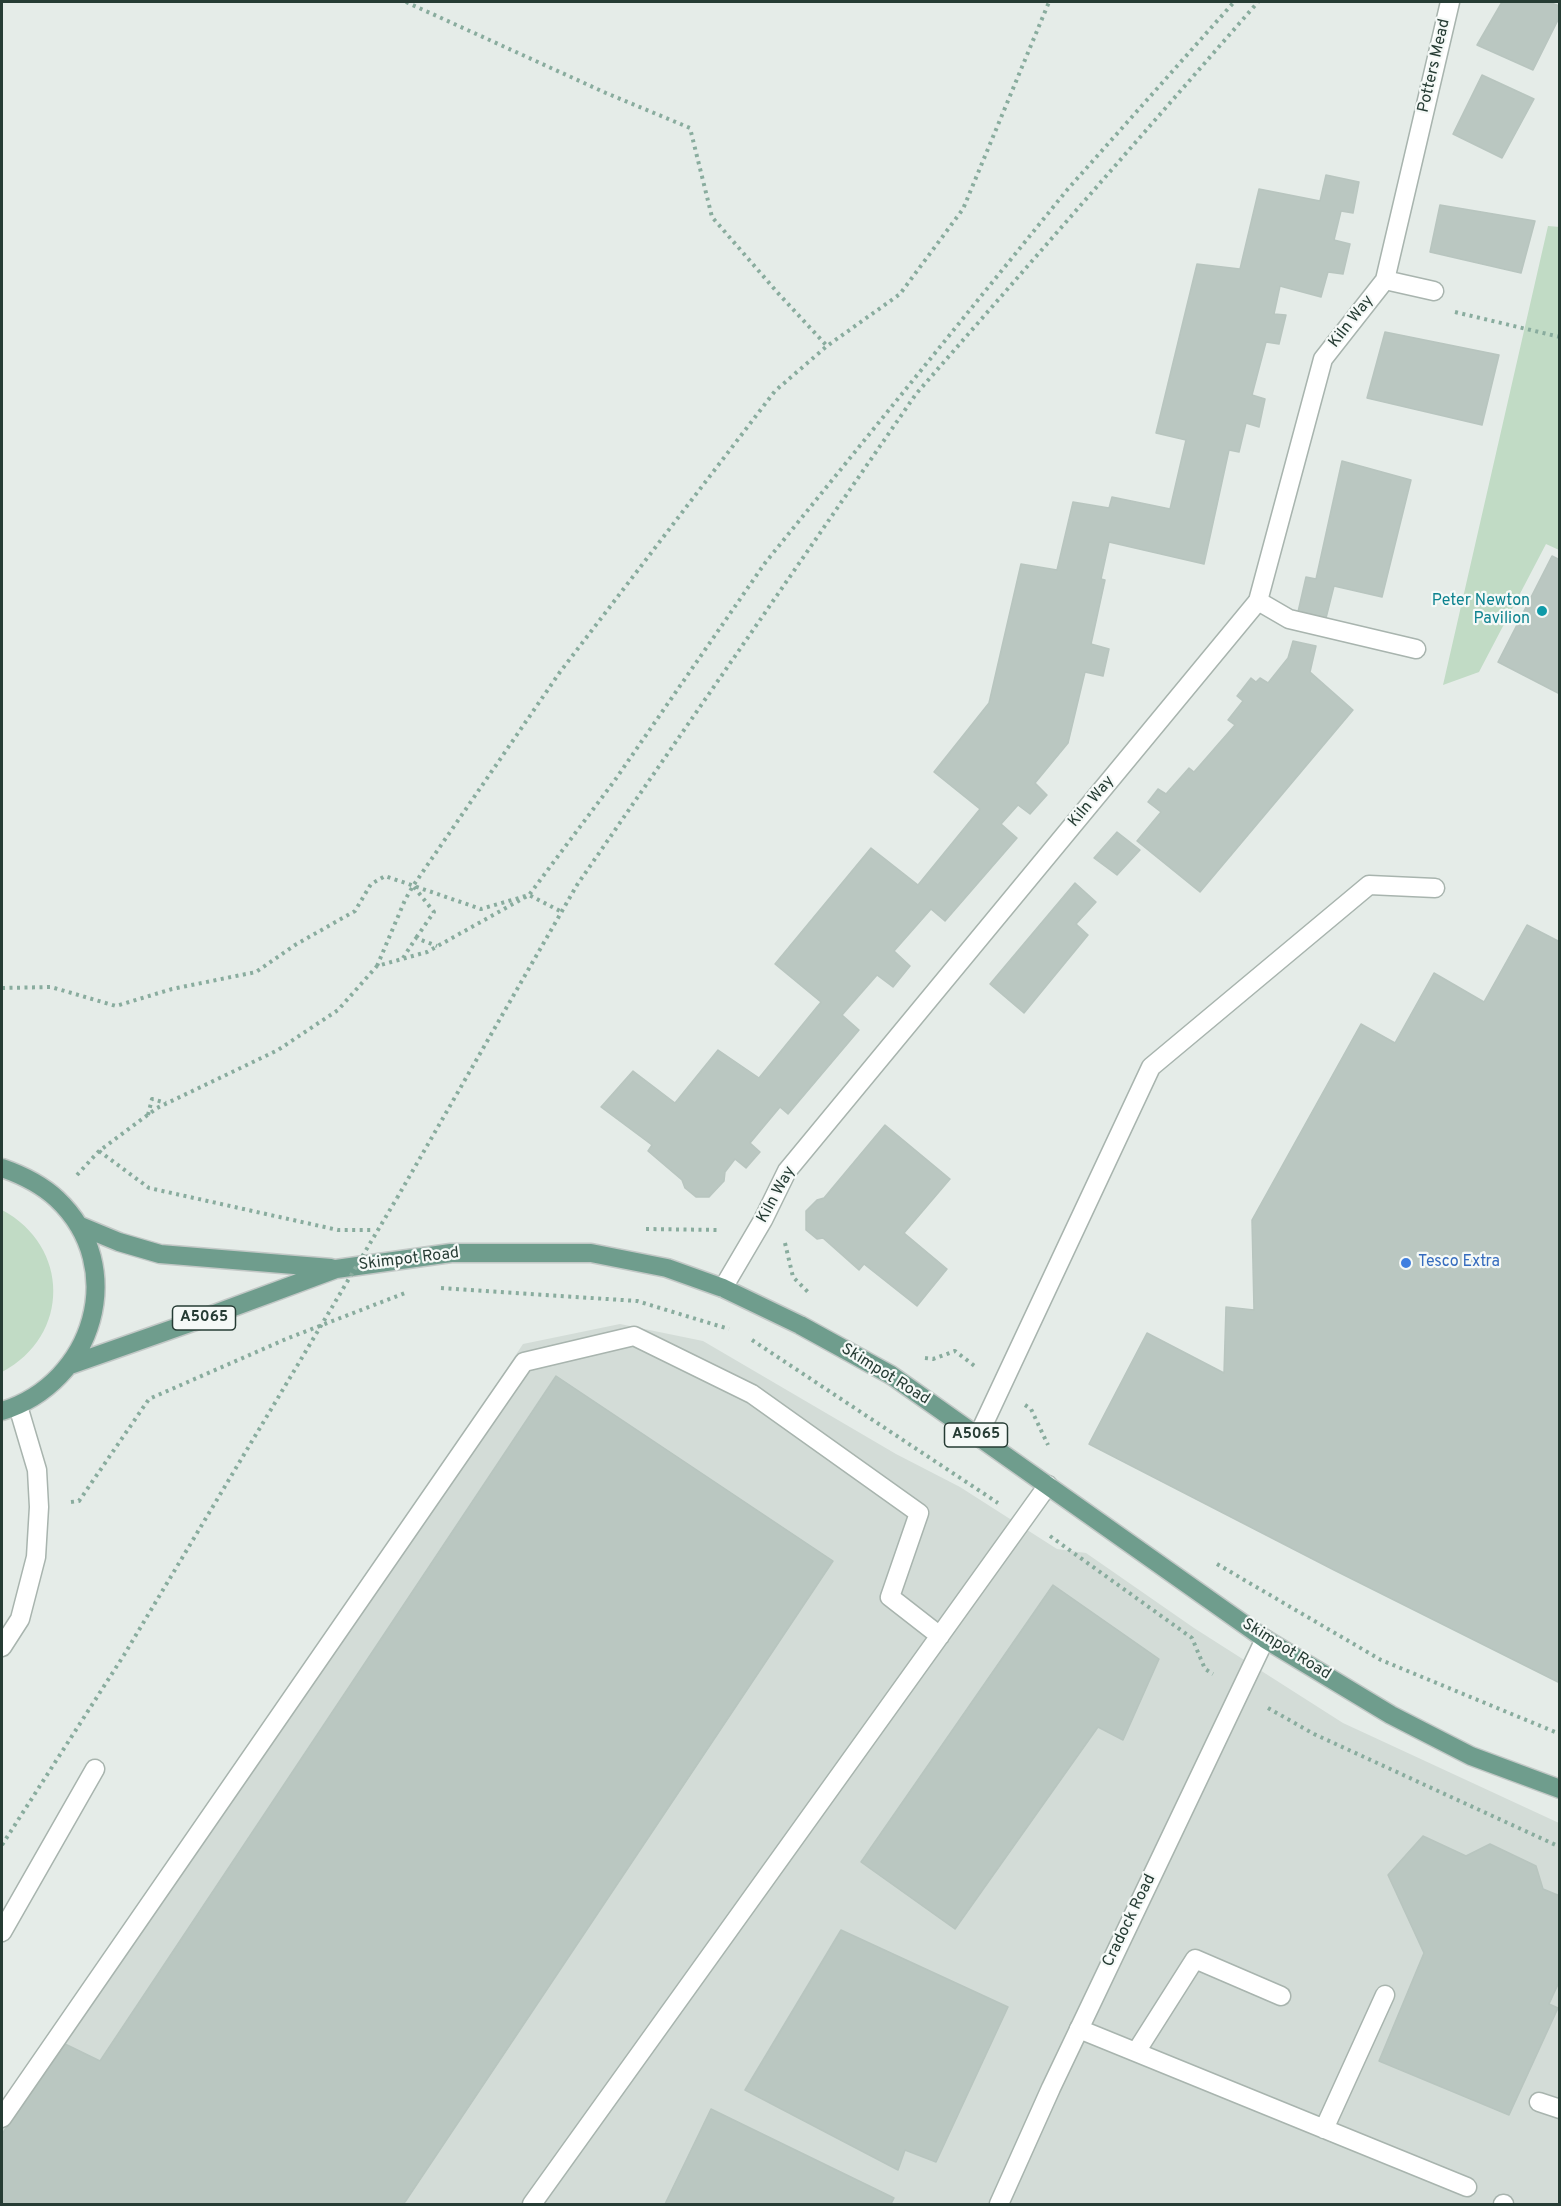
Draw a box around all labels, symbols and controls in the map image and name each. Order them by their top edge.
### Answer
street label: Potters Mead [1415,17,1455,115]
street label: Kiln Way [1326,292,1378,352]
place label: Peter Newton Pavilion [1432,592,1530,630]
marker: Peter Newton Pavilion [1535,604,1549,618]
street label: Kiln Way [1065,772,1119,832]
street label: Kiln Way [754,1163,800,1227]
street label: Skimpot Road [358,1244,460,1276]
place label: Tesco Extra [1418,1253,1500,1273]
marker: Tesco Extra [1399,1256,1413,1270]
road number: A5065 [172,1306,236,1330]
street label: Skimpot Road [837,1340,933,1410]
road number: A5065 [944,1423,1008,1447]
street label: Skimpot Road [1238,1615,1334,1685]
street label: Cradock Road [1099,1872,1161,1970]

